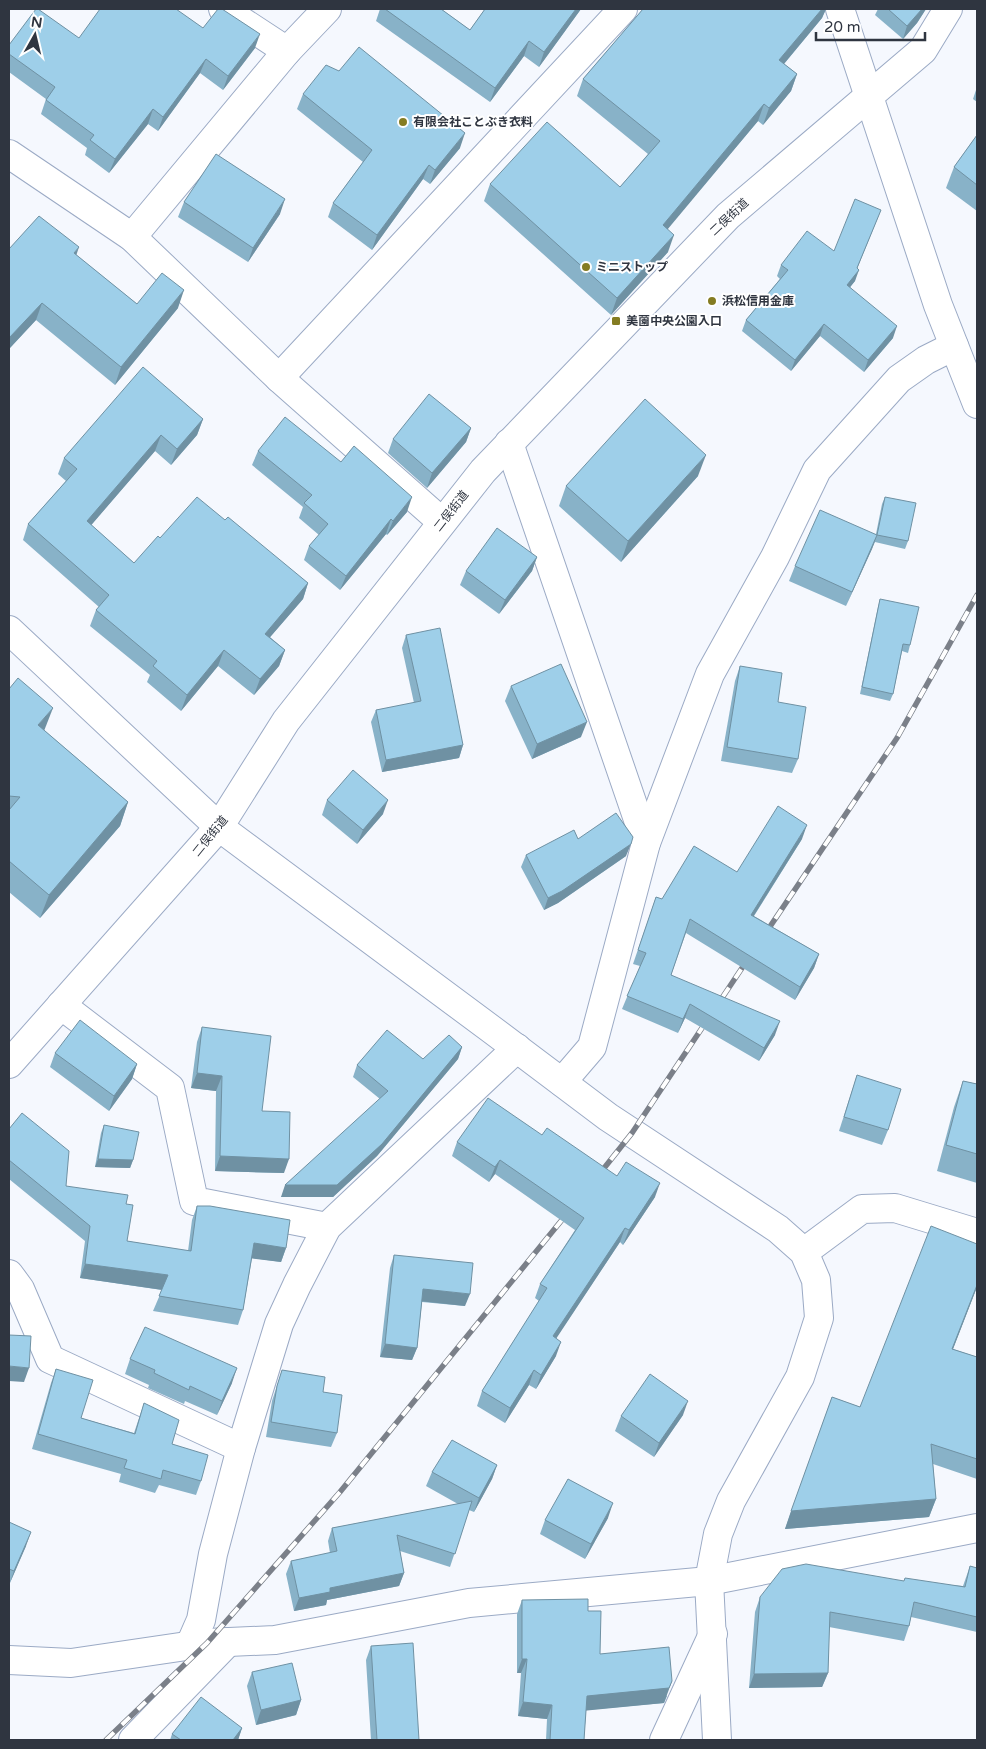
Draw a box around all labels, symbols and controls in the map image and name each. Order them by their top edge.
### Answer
north arrow [10,10,60,60]
scale bar [816,10,925,42]
text: N [30,13,43,32]
text: 20 m [824,18,861,36]
place label: 有限会社ことぶき衣料 [413,115,533,129]
marker: 有限会社ことぶき衣料 [397,116,409,128]
street label: 二俣街道 [707,196,751,238]
place label: ミニストップ [596,260,668,274]
marker: ミニストップ [580,261,592,273]
place label: 浜松信用金庫 [722,294,794,308]
marker: 浜松信用金庫 [706,295,718,307]
place label: 美薗中央公園入口 [626,314,722,328]
marker: 美薗中央公園入口 [610,315,622,327]
street label: 二俣街道 [431,488,471,534]
street label: 二俣街道 [189,813,231,859]

